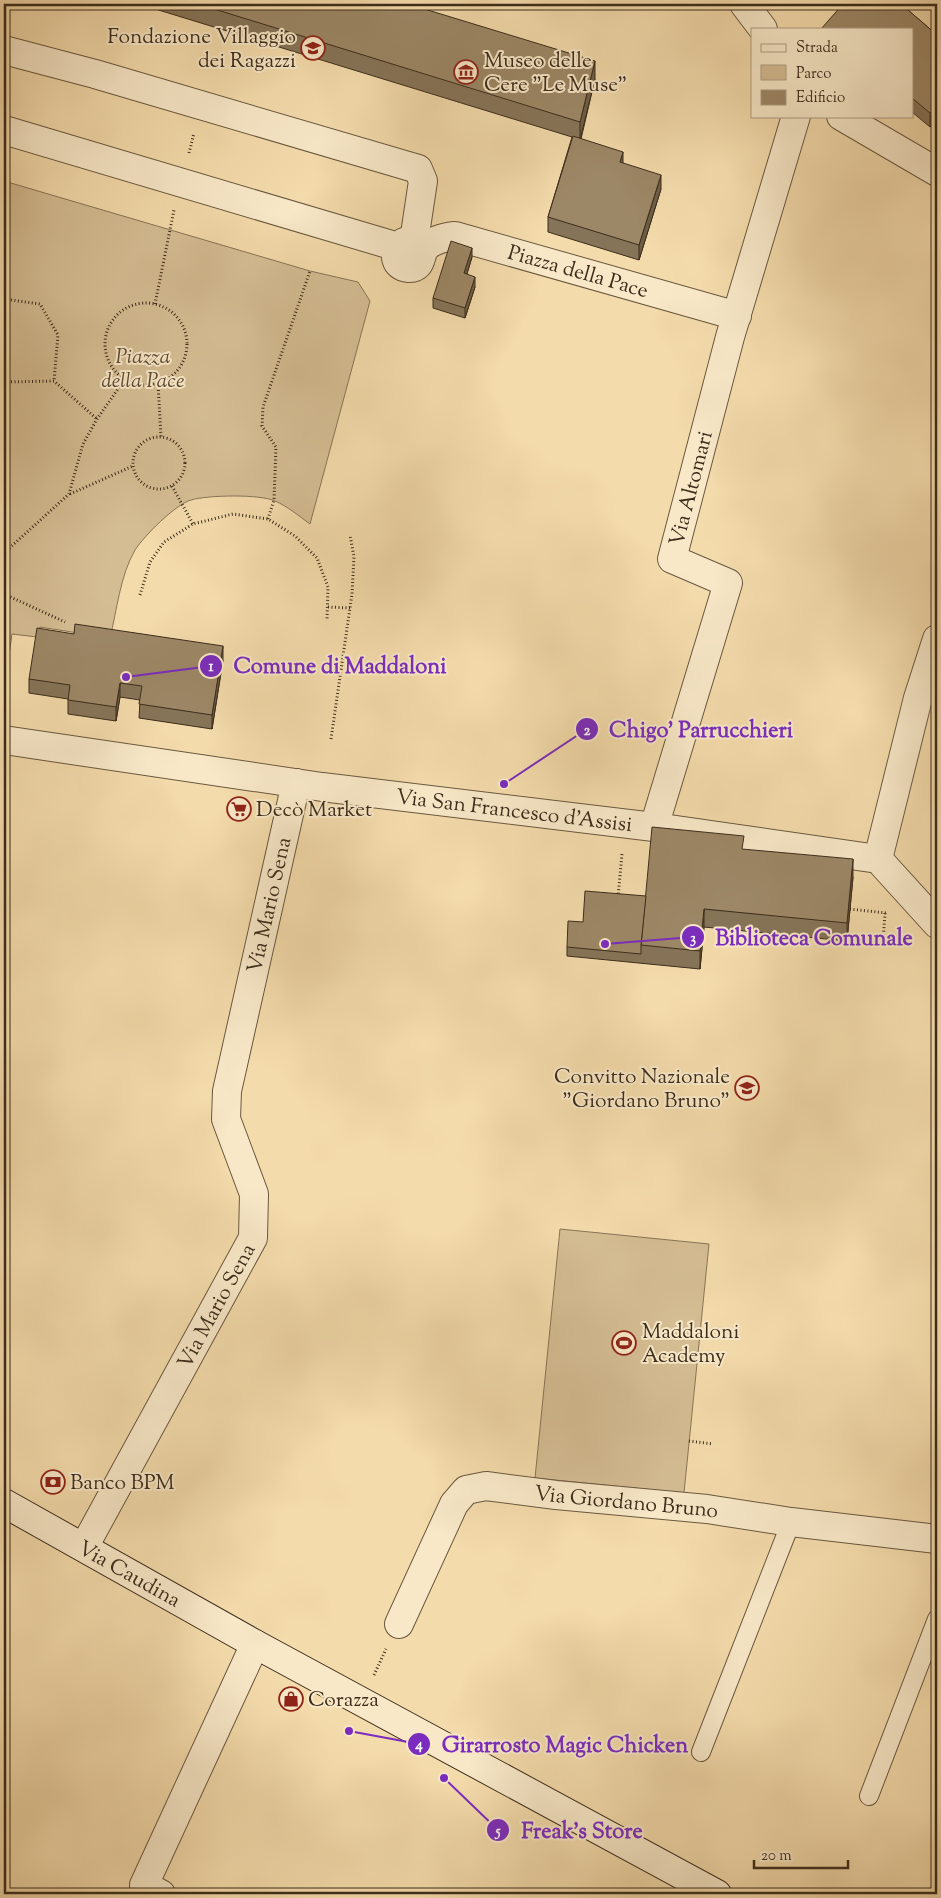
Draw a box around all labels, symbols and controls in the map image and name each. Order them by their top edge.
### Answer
place label: Fondazione Villaggio dei Ragazzi [107,23,296,77]
legend [751,28,914,118]
school or university icon: Fondazione Villaggio dei Ragazzi [300,35,326,61]
text: Strada [796,38,838,59]
place label: Museo delle Cere "Le Muse" [484,47,627,101]
museum icon: Museo delle Cere "Le Muse" [453,59,479,85]
text: Parco [796,64,832,85]
text: Edificio [796,88,845,109]
street label: Piazza della Pace [504,239,651,307]
park label: Piazza della Pace [102,343,184,397]
street label: Via Altomari [663,428,722,550]
callout: Comune di Maddaloni [198,647,456,684]
text: Comune di Maddaloni [234,652,447,684]
text: 1 [208,657,214,678]
callout: Chigo' Parrucchieri [574,711,803,748]
text: Chigo' Parrucchieri [609,716,794,748]
text: 2 [583,721,591,742]
street label: Via San Francesco d'Assisi [394,783,634,841]
supermarket icon: Decò Market [226,796,252,822]
place label: Decò Market [256,796,372,826]
street label: Via Mario Sena [241,834,301,976]
callout: Biblioteca Comunale [680,919,923,956]
text: Biblioteca Comunale [715,924,913,956]
text: 3 [690,929,696,950]
place label: Convitto Nazionale "Giordano Bruno" [554,1063,730,1117]
school or university icon: Convitto Nazionale "Giordano Bruno" [734,1075,760,1101]
street label: Via Mario Sena [171,1238,264,1375]
place label: Maddaloni Academy [642,1318,739,1372]
sports icon: Maddaloni Academy [611,1330,637,1356]
bank icon: Banco BPM [40,1469,66,1495]
place label: Banco BPM [70,1469,175,1499]
street label: Via Giordano Bruno [532,1479,720,1528]
street label: Via Caudina [72,1534,186,1616]
shop icon: Corazza [278,1686,304,1712]
place label: Corazza [308,1686,379,1716]
callout: Girarrosto Magic Chicken [407,1726,699,1763]
text: Girarrosto Magic Chicken [442,1731,688,1763]
text: 4 [414,1735,423,1756]
callout: Freak's Store [486,1812,652,1849]
text: Freak's Store [521,1817,643,1849]
text: 5 [494,1822,501,1843]
scale bar [754,1838,847,1870]
text: 20 m [761,1846,792,1867]

